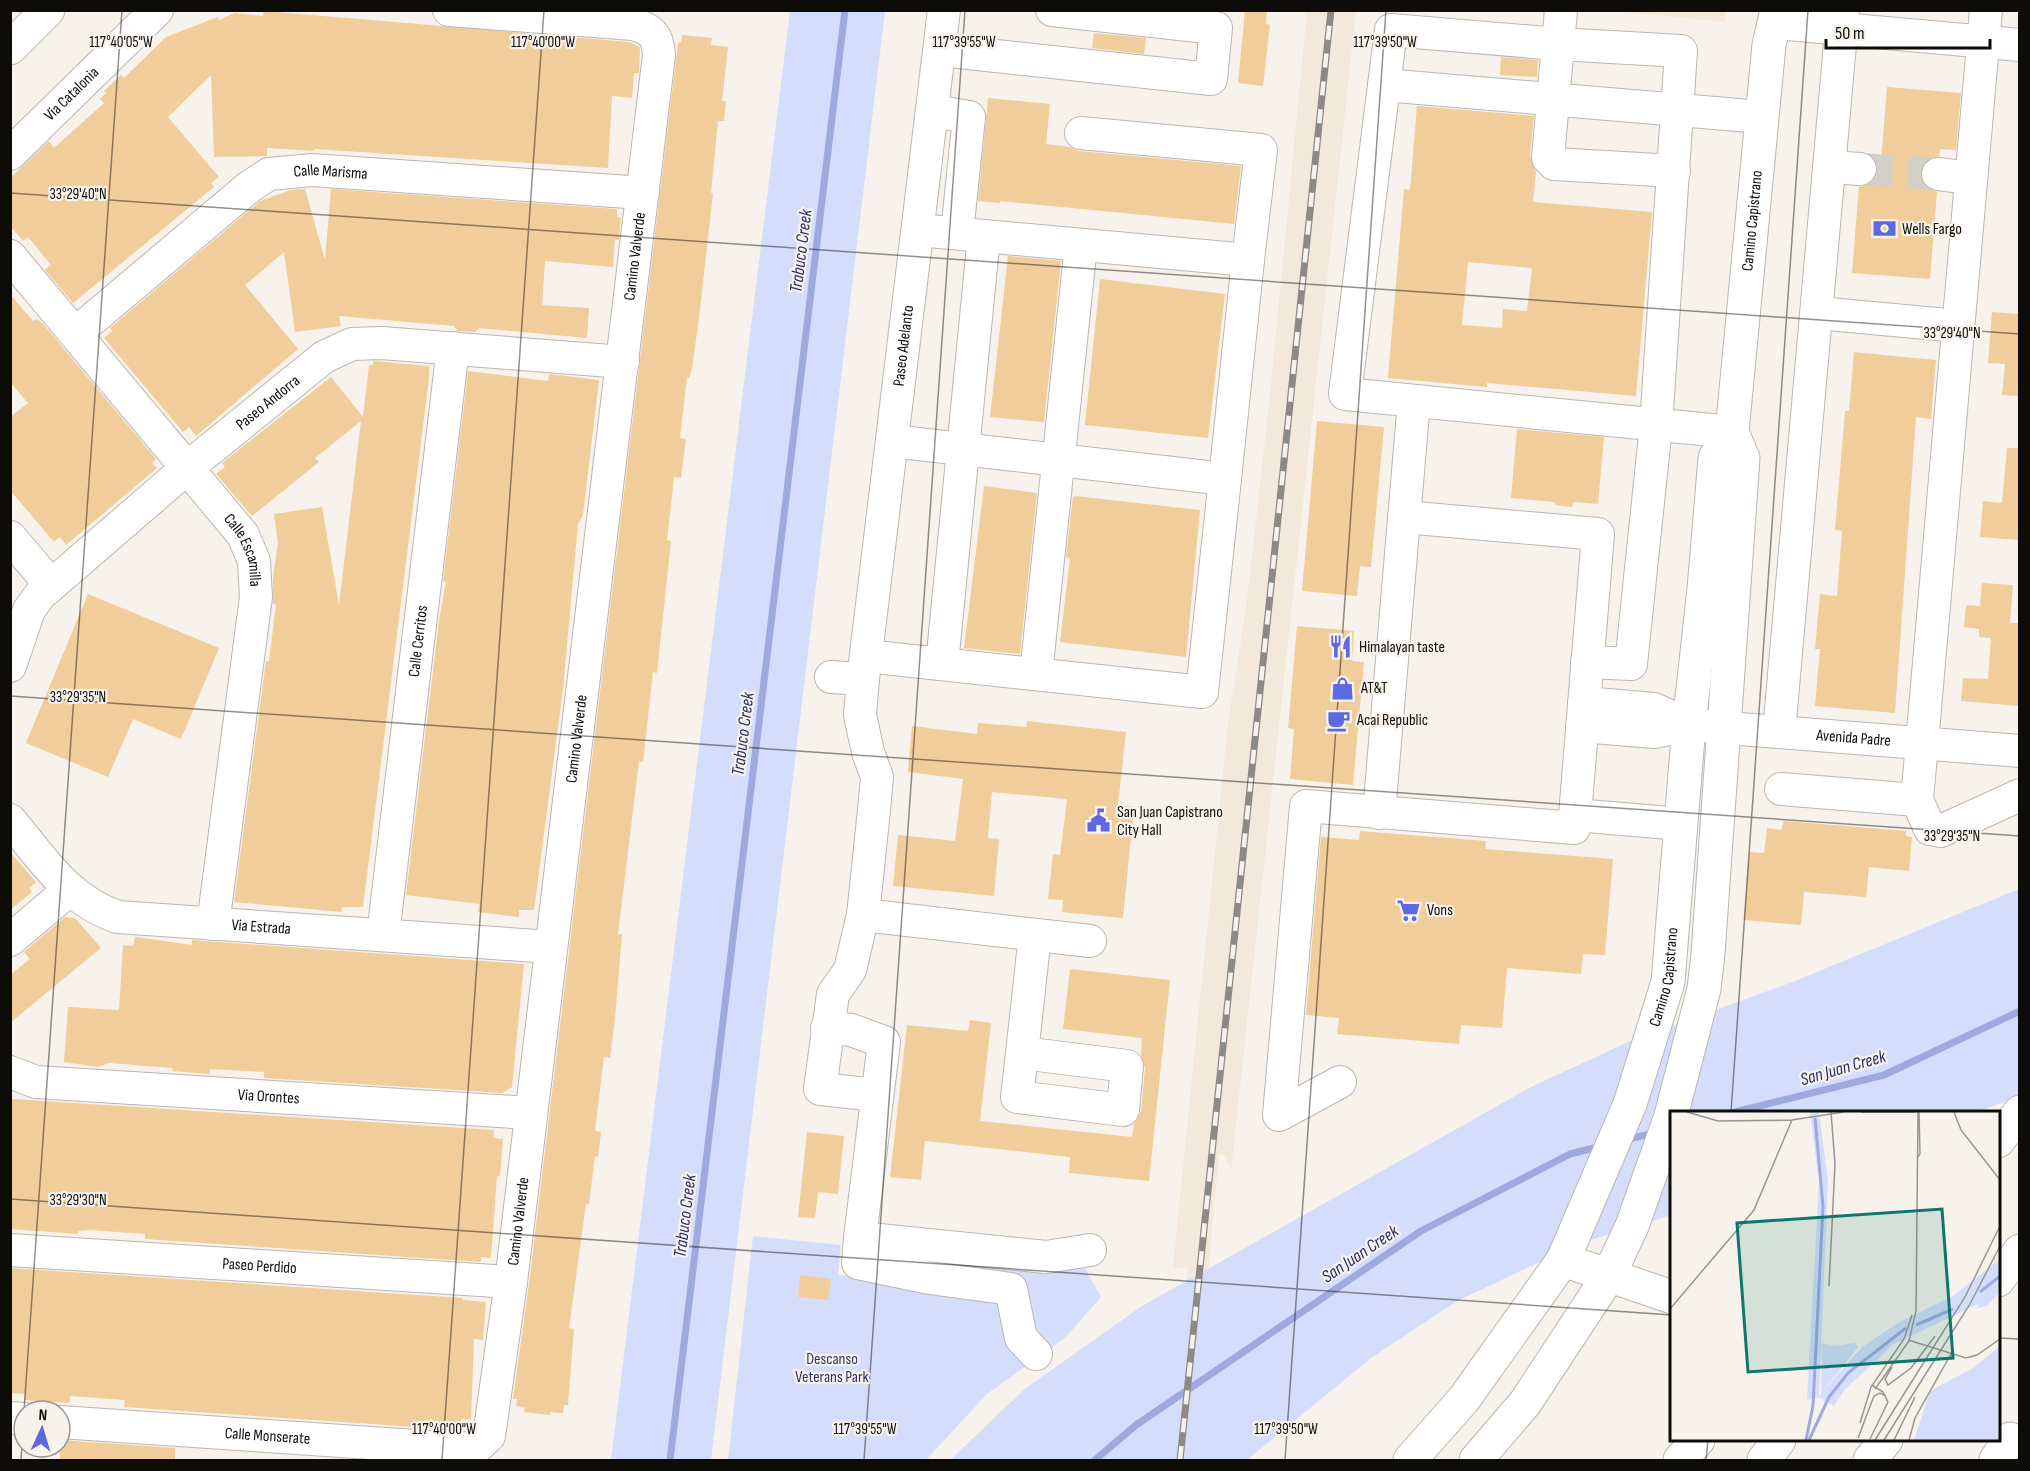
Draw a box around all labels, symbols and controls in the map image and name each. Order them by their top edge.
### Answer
scale bar [1826,12,1990,50]
text: 50 m [1835,23,1865,44]
text: 117°40'05"W [89,33,153,52]
text: 117°40'00"W [511,33,575,52]
text: 117°39'55"W [933,33,996,52]
text: 117°39'50"W [1353,33,1417,52]
street label: Via Catalonia [40,63,103,125]
street label: Calle Marisma [293,160,368,183]
street label: Camino Capistrano [1738,170,1766,272]
text: 33°29'40"N [49,185,107,204]
water label: Trabuco Creek [785,207,817,294]
street label: Camino Valverde [620,211,649,302]
bank icon: Wells Fargo [1871,216,1897,242]
place label: Wells Fargo [1902,220,1962,239]
street label: Paseo Adelanto [889,304,918,387]
text: 33°29'40"N [1923,324,1981,343]
street label: Paseo Andorra [232,371,304,434]
street label: Calle Escamilla [220,510,265,587]
street label: Calle Cerritos [404,604,432,678]
restaurant icon: Himalayan taste [1328,634,1354,660]
place label: Himalayan taste [1359,638,1445,657]
shop icon: AT&T [1330,675,1356,701]
place label: AT&T [1360,679,1388,698]
text: 33°29'35"N [50,688,106,707]
water label: Trabuco Creek [727,690,759,777]
street label: Camino Valverde [562,694,591,784]
cafe icon: Acai Republic [1326,707,1352,733]
place label: Acai Republic [1356,711,1428,730]
street label: Avenida Padre [1815,725,1891,750]
place label: San Juan Capistrano City Hall [1117,803,1223,840]
public building icon: San Juan Capistrano City Hall [1086,808,1112,834]
text: 33°29'35"N [1924,827,1980,846]
supermarket icon: Vons [1396,897,1422,923]
place label: Vons [1427,901,1453,920]
street label: Via Estrada [231,915,292,938]
street label: Camino Capistrano [1645,927,1682,1029]
water label: San Juan Creek [1798,1045,1889,1090]
street label: Via Orontes [237,1085,300,1108]
inset map [1670,1111,2000,1441]
water label: Trabuco Creek [669,1172,701,1259]
street label: Camino Valverde [504,1176,533,1267]
text: 33°29'30"N [49,1191,107,1210]
water label: San Juan Creek [1318,1220,1403,1287]
street label: Paseo Perdido [222,1254,297,1278]
park label: Descanso Veterans Park [795,1350,869,1387]
north arrow [12,1399,72,1459]
text: N [38,1406,48,1425]
text: 117°40'00"W [412,1420,476,1439]
text: 117°39'55"W [834,1420,897,1439]
text: 117°39'50"W [1254,1420,1318,1439]
street label: Calle Monserate [224,1424,311,1448]

